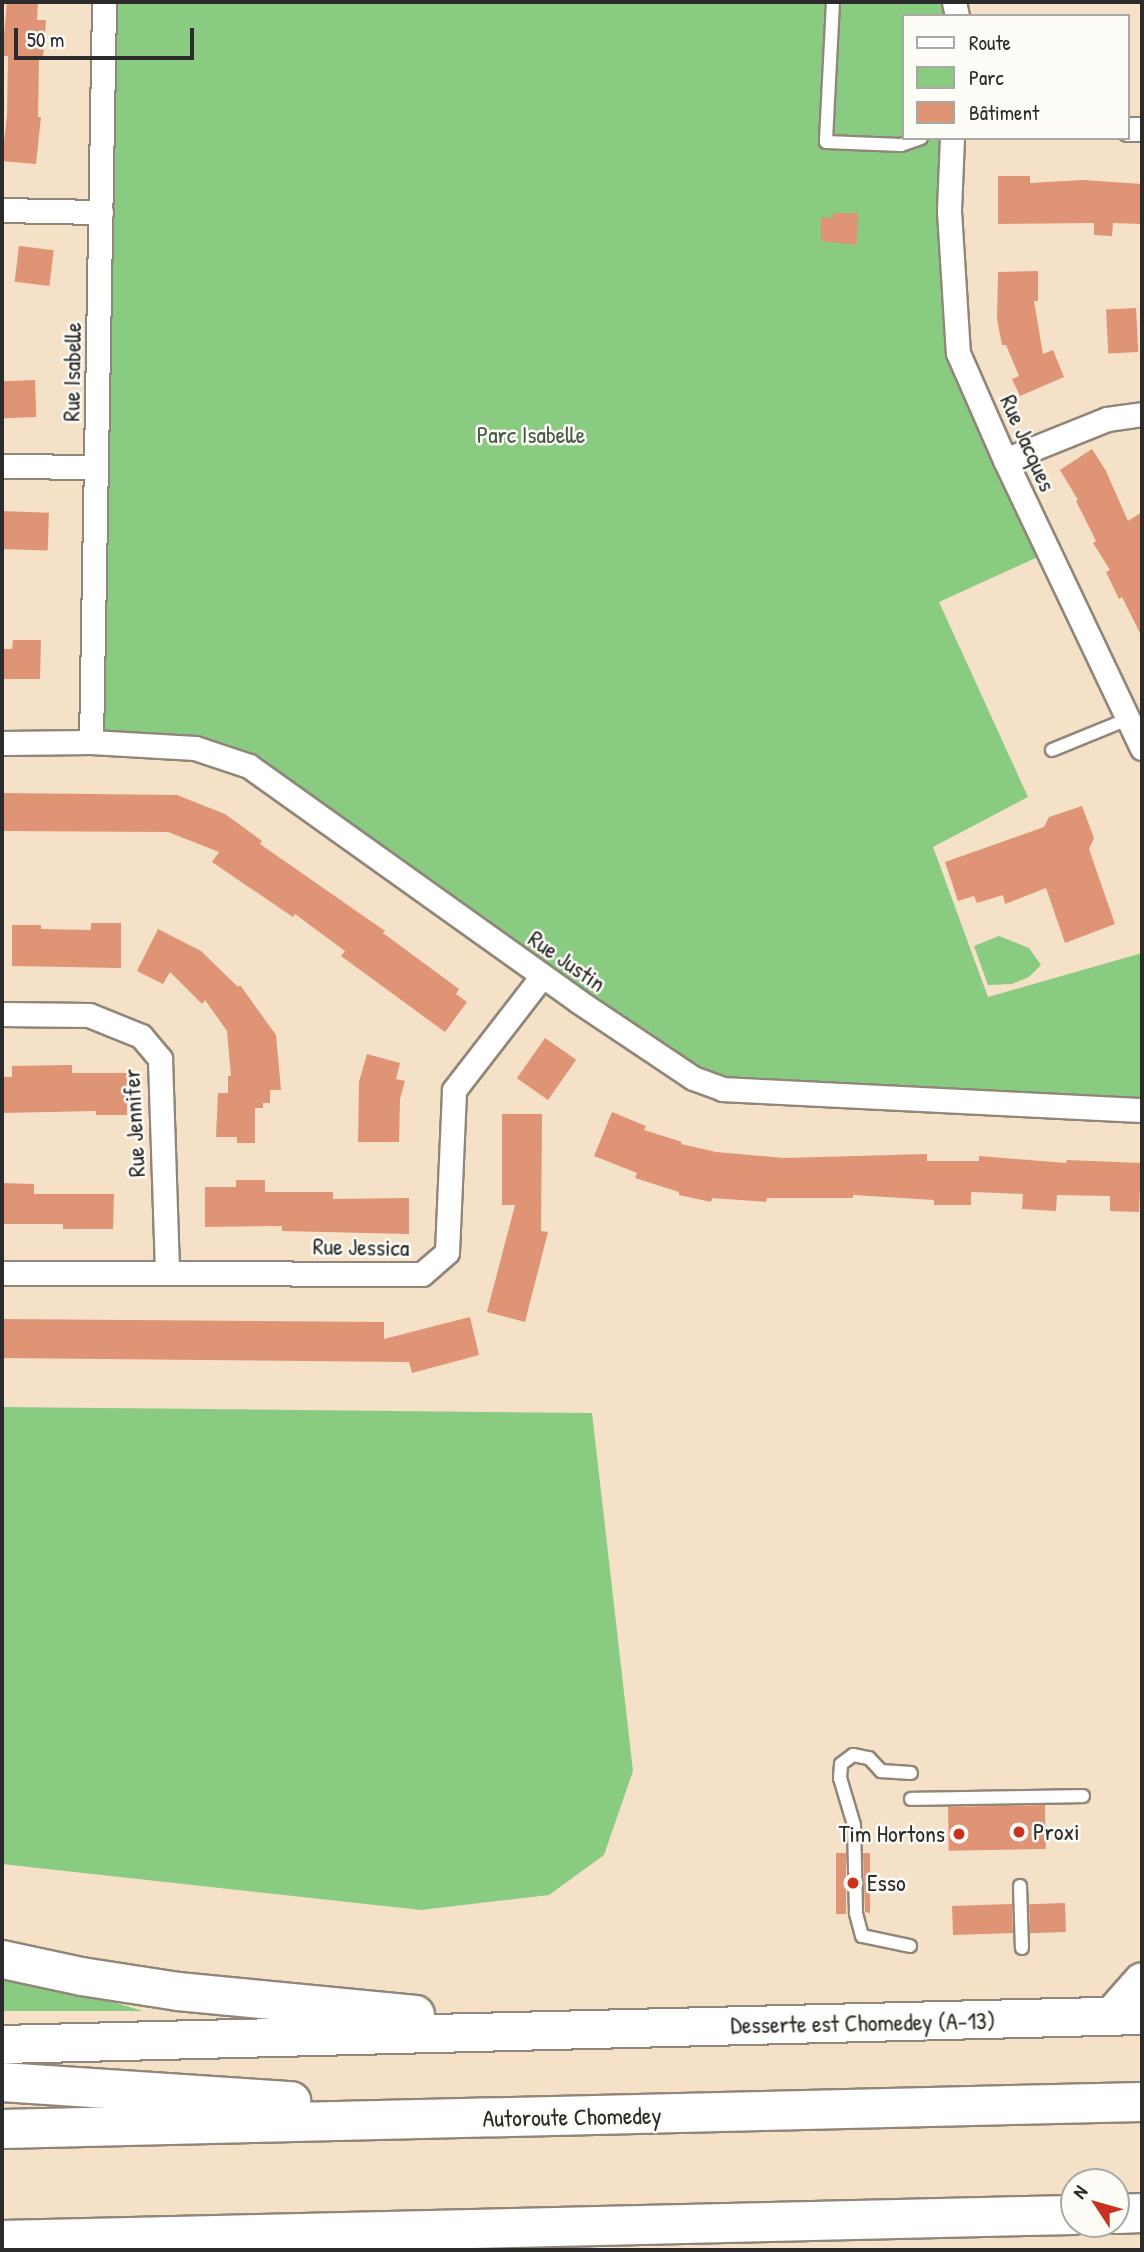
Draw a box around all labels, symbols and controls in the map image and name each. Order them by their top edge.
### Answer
scale bar [18,14,198,58]
legend [902,14,1130,140]
text: 50 m [27,25,64,54]
text: Route [969,28,1011,57]
text: Parc [969,63,1004,92]
text: Bâtiment [969,98,1039,127]
street label: Rue Isabelle [57,322,87,422]
street label: Rue Jacques [994,390,1062,496]
park label: Parc Isabelle [477,421,585,449]
street label: Rue Justin [523,924,611,998]
street label: Rue Jennifer [117,1068,151,1178]
street label: Rue Jessica [312,1232,410,1262]
place label: Proxi [1033,1818,1080,1846]
place label: Tim Hortons [838,1820,945,1848]
marker: Proxi [1011,1824,1027,1840]
marker: Tim Hortons [951,1826,967,1842]
place label: Esso [867,1869,906,1897]
marker: Esso [845,1875,861,1891]
street label: Desserte est Chomedey (A-13) [730,2006,996,2040]
street label: Autoroute Chomedey [482,2101,662,2133]
north arrow [1060,2168,1130,2238]
text: N [1066,2180,1093,2204]

